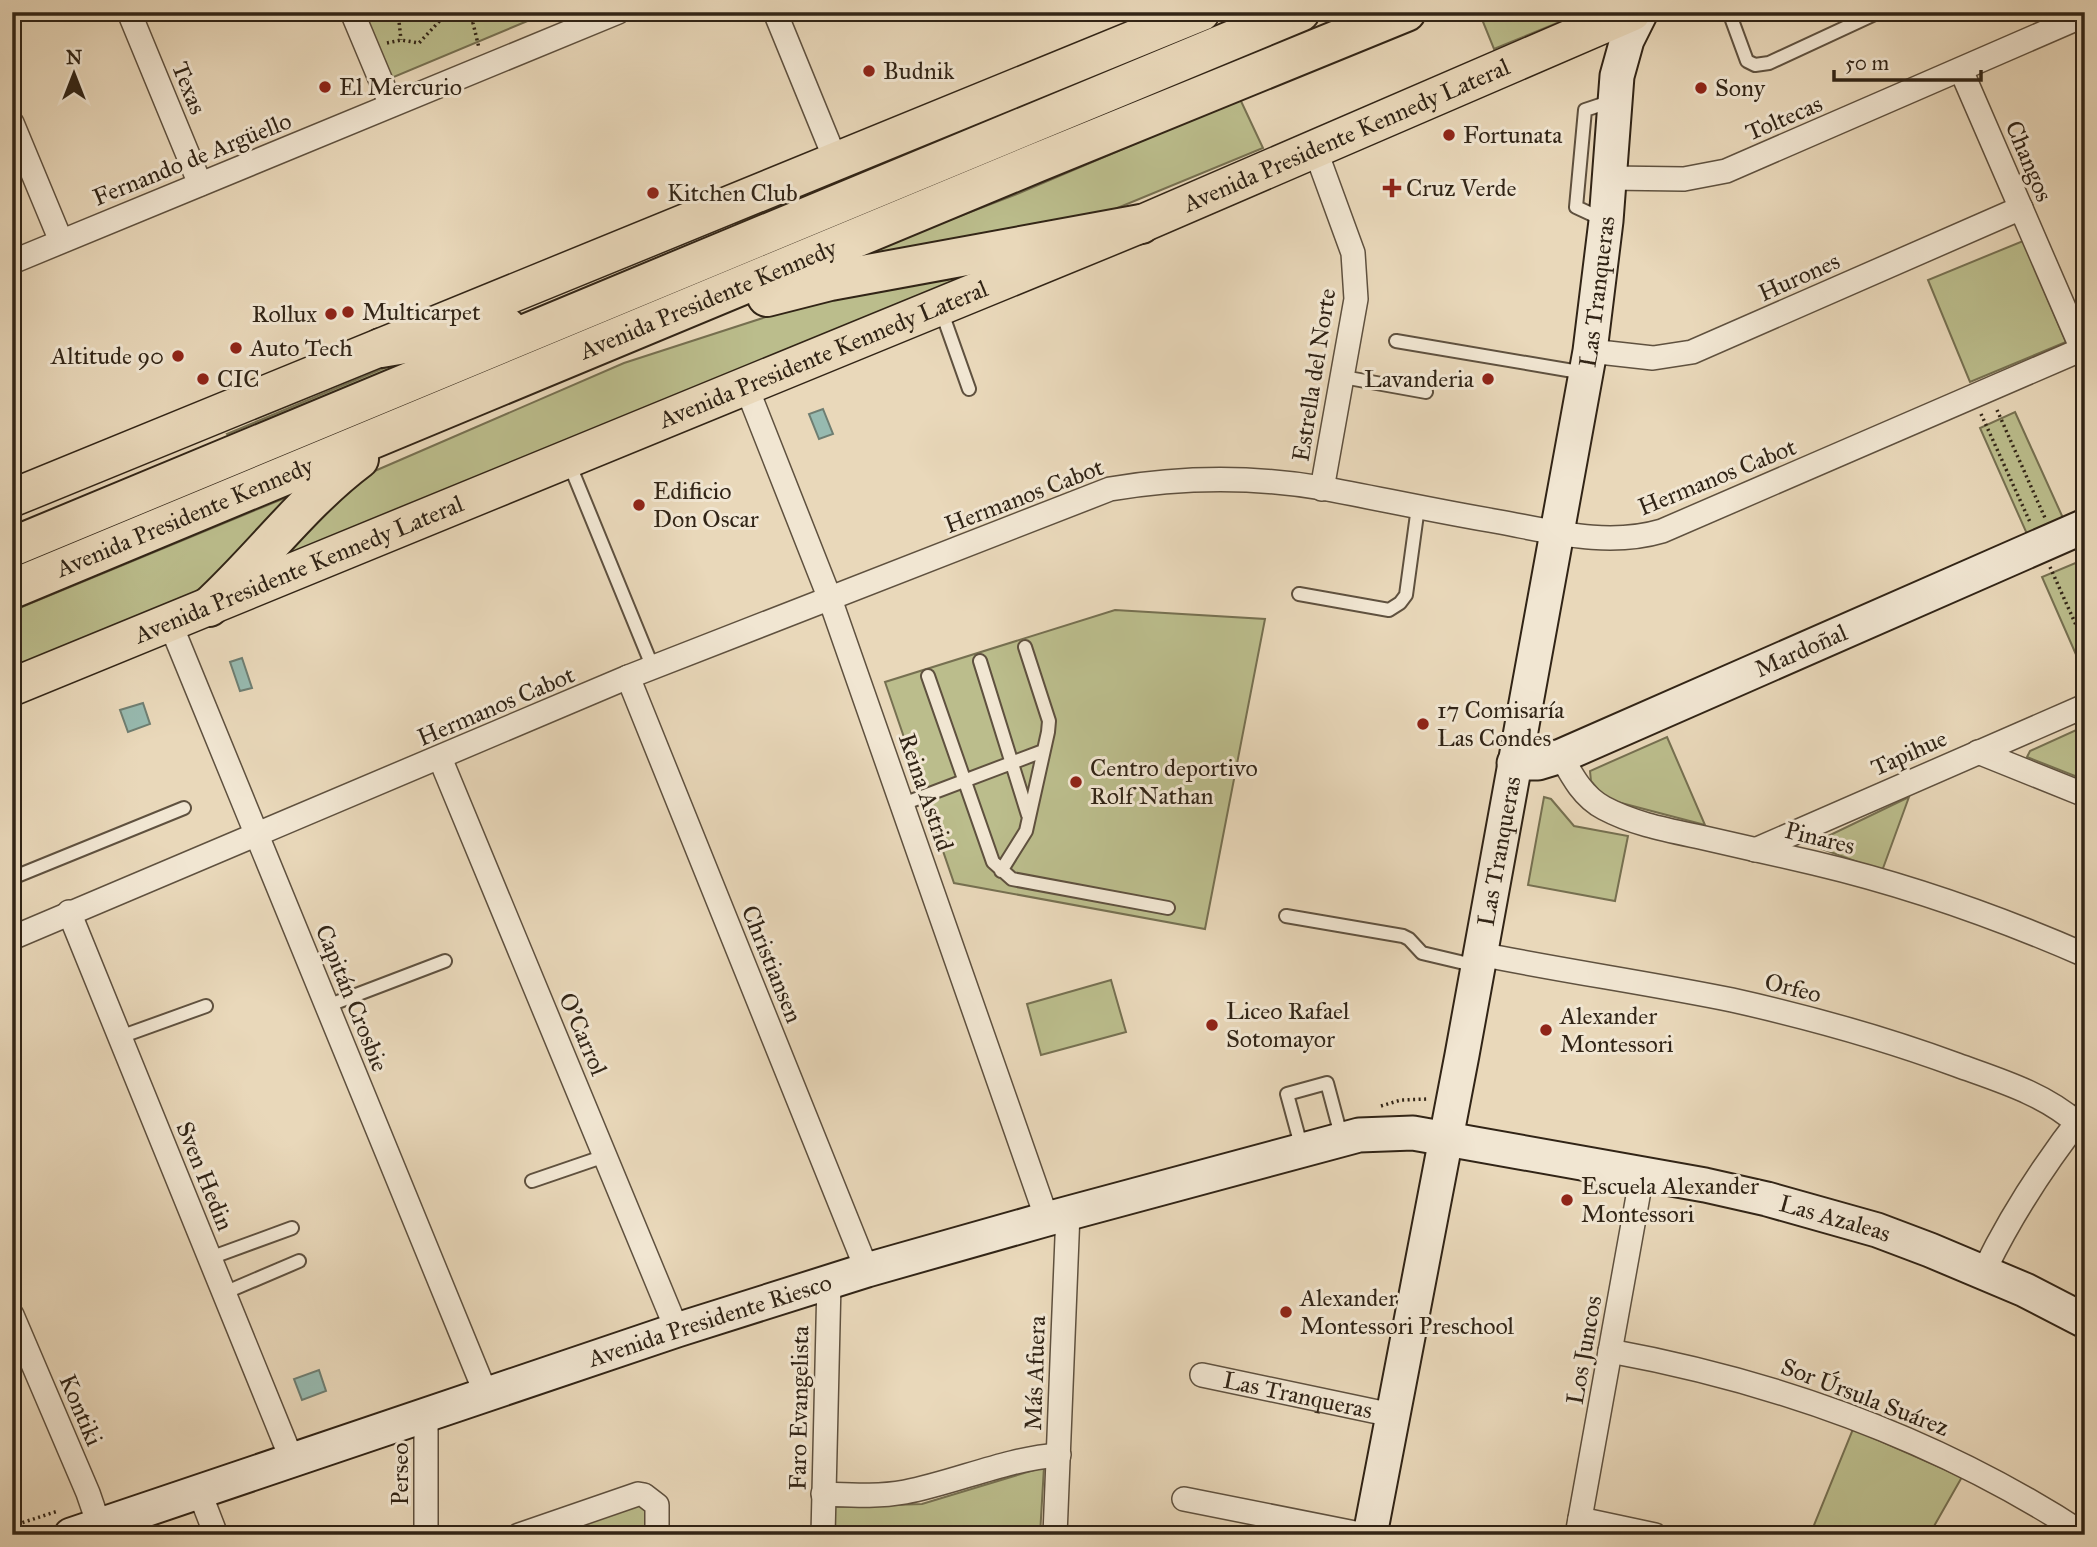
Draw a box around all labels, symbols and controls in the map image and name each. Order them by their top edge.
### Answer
north arrow [38,38,108,108]
scale bar [1834,38,1982,82]
text: N [66,46,82,69]
text: 50 m [1845,50,1890,76]
street label: Avenida Presidente Kennedy Lateral [1178,51,1515,219]
place label: Budnik [883,56,955,86]
street label: Texas [165,57,213,119]
marker: Budnik [861,63,877,79]
place label: El Mercurio [339,72,462,102]
place label: Sony [1715,73,1766,103]
marker: El Mercurio [317,79,333,95]
marker: Sony [1693,80,1709,96]
street label: Toltecas [1741,88,1827,148]
street label: Fernando de Argüello [88,105,296,213]
street label: Changos [1999,116,2059,206]
place label: Fortunata [1463,120,1563,150]
marker: Fortunata [1441,127,1457,143]
place label: Cruz Verde [1406,173,1516,203]
place label: Kitchen Club [667,178,798,208]
marker: Cruz Verde [1384,180,1400,196]
marker: Kitchen Club [645,185,661,201]
street label: Las Tranqueras [1572,215,1621,370]
street label: Avenida Presidente Kennedy [574,232,842,367]
street label: Hurones [1754,246,1844,308]
street label: Avenida Presidente Kennedy Lateral [654,273,993,435]
street label: Estrella del Norte [1286,286,1342,464]
place label: Multicarpet [362,297,481,327]
place label: Rollux [252,299,317,329]
marker: Multicarpet [340,304,356,320]
marker: Rollux [323,306,339,322]
place label: Auto Tech [249,333,353,363]
marker: Auto Tech [228,340,244,356]
place label: Altitude 90 [50,341,164,371]
marker: Altitude 90 [170,348,186,364]
place label: CIC [217,364,260,394]
place label: Lavanderia [1364,364,1475,394]
marker: CIC [195,371,211,387]
marker: Lavanderia [1480,371,1496,387]
street label: Hermanos Cabot [1634,431,1801,522]
street label: Avenida Presidente Kennedy [51,450,318,584]
street label: Hermanos Cabot [940,452,1108,540]
place label: Edificio Don Oscar [653,476,759,534]
street label: Avenida Presidente Kennedy Lateral [129,488,468,651]
marker: Edificio Don Oscar [631,497,647,513]
street label: Mardoñal [1750,617,1852,684]
street label: Hermanos Cabot [413,659,580,753]
place label: 17 Comisaría Las Condes [1437,695,1565,753]
marker: 17 Comisaría Las Condes [1415,716,1431,732]
street label: Tapihue [1866,723,1952,783]
street label: Reina Astrid [892,729,960,855]
place label: Centro deportivo Rolf Nathan [1090,753,1258,811]
marker: Centro deportivo Rolf Nathan [1068,774,1084,790]
street label: Las Tranqueras [1471,774,1527,929]
street label: Pinares [1782,815,1858,861]
street label: Christiansen [735,901,809,1027]
street label: Capitán Crosbie [309,920,395,1076]
street label: Orfeo [1761,966,1825,1010]
street label: O'Carrol [552,988,614,1081]
place label: Liceo Rafael Sotomayor [1226,996,1350,1054]
place label: Alexander Montessori [1559,1001,1674,1059]
marker: Liceo Rafael Sotomayor [1204,1017,1220,1033]
marker: Alexander Montessori [1538,1022,1554,1038]
street label: Sven Hedin [170,1117,240,1235]
place label: Escuela Alexander Montessori [1581,1171,1759,1229]
street label: Las Azaleas [1776,1188,1895,1249]
marker: Escuela Alexander Montessori [1559,1192,1575,1208]
street label: Avenida Presidente Riesco [583,1267,835,1374]
place label: Alexander Montessori Preschool [1299,1283,1515,1341]
street label: Los Juncos [1560,1293,1608,1407]
marker: Alexander Montessori Preschool [1278,1304,1294,1320]
street label: Más Afuera [1018,1314,1052,1431]
street label: Faro Evangelista [783,1325,815,1490]
street label: Sor Úrsula Suárez [1777,1351,1953,1443]
street label: Las Tranqueras [1220,1365,1375,1426]
street label: Kontiki [53,1370,110,1451]
street label: Perseo [385,1442,415,1506]

